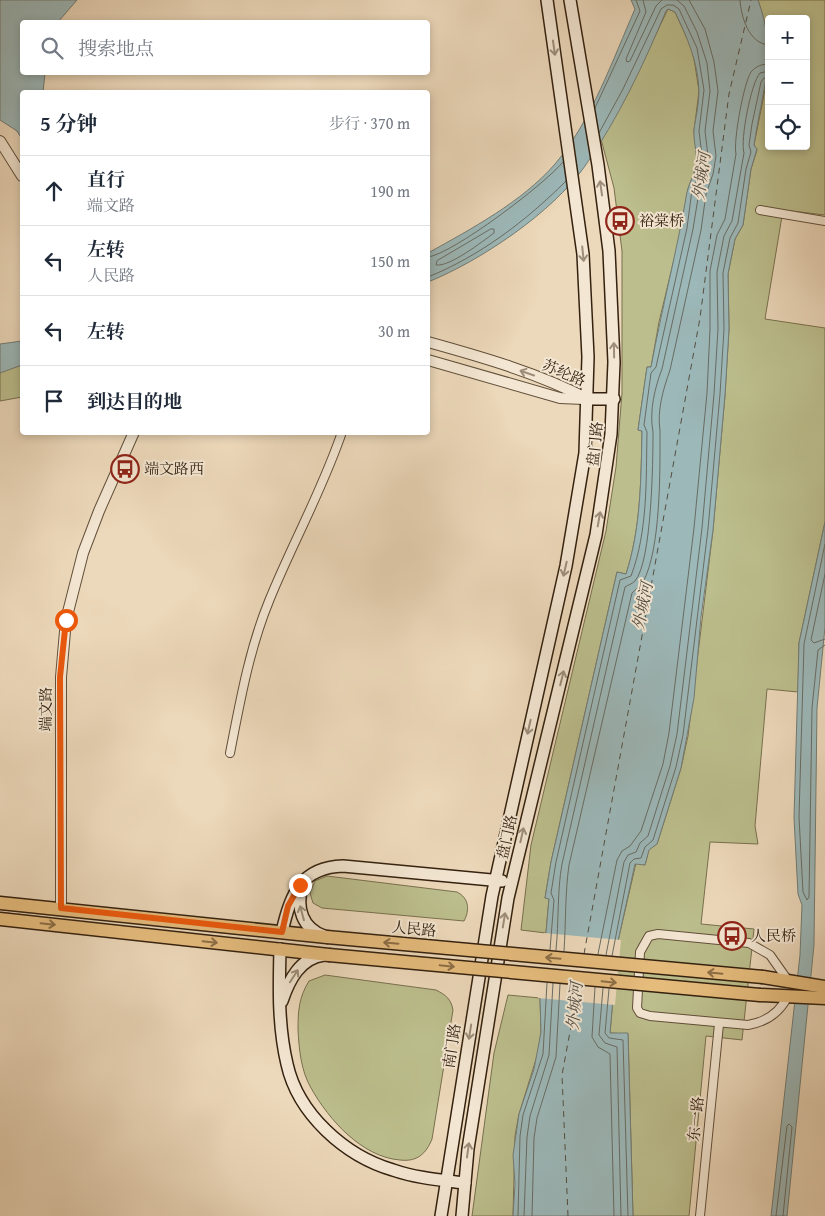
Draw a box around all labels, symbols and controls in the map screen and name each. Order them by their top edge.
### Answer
map controls [765,15,810,150]
button: + [765,15,810,60]
search box [20,20,430,75]
icon: search [38,34,66,62]
text: 搜索地点 [78,34,154,62]
one-way arrow [549,40,559,56]
button: − [765,60,810,105]
button: locate [765,105,810,150]
text: 5 分钟 [40,108,98,139]
text: 步行 · 370 m [329,111,410,135]
water label: 外城河 [686,148,717,201]
text: 直行 [87,165,125,193]
icon: ahead [40,177,68,205]
text: 190 m [370,179,410,203]
one-way arrow [596,181,606,197]
text: 端文路 [87,193,135,217]
bus stop icon: 裕棠桥 [605,206,635,236]
place label: 裕棠桥 [639,210,684,231]
text: 左转 [87,235,125,263]
one-way arrow [578,245,588,261]
icon: left [40,247,68,275]
text: 150 m [370,249,410,273]
text: 人民路 [87,263,135,287]
icon: left [40,317,68,345]
text: 左转 [87,317,125,345]
text: 30 m [378,319,410,343]
one-way arrow [609,343,618,359]
street label: 苏纶路 [539,354,589,391]
one-way arrow [520,368,536,377]
icon: arrive [40,387,68,415]
text: 到达目的地 [87,387,182,415]
street label: 盘门路 [582,420,607,467]
bus stop icon: 端文路西 [110,454,140,484]
place label: 端文路西 [144,458,204,479]
one-way arrow [595,512,605,528]
one-way arrow [560,560,569,576]
water label: 外城河 [626,577,659,632]
route start [55,609,78,632]
one-way arrow [558,670,567,686]
street label: 端文路 [35,686,56,732]
one-way arrow [524,719,533,735]
street label: 盘门路 [491,813,522,861]
one-way arrow [518,828,527,844]
route end [289,874,312,897]
one-way arrow [297,906,306,922]
one-way arrow [500,913,510,929]
street label: 人民路 [391,916,437,941]
one-way arrow [40,920,56,929]
bus stop icon: 人民桥 [717,921,747,951]
place label: 人民桥 [751,925,796,946]
one-way arrow [202,937,218,947]
one-way arrow [383,938,399,948]
one-way arrow [545,953,561,963]
one-way arrow [439,961,455,971]
one-way arrow [707,968,723,978]
one-way arrow [289,969,299,983]
one-way arrow [601,977,617,987]
water label: 外城河 [560,978,588,1031]
street label: 南门路 [438,1022,465,1070]
one-way arrow [464,1023,474,1039]
street label: 东一路 [683,1095,708,1142]
one-way arrow [464,1142,474,1158]

